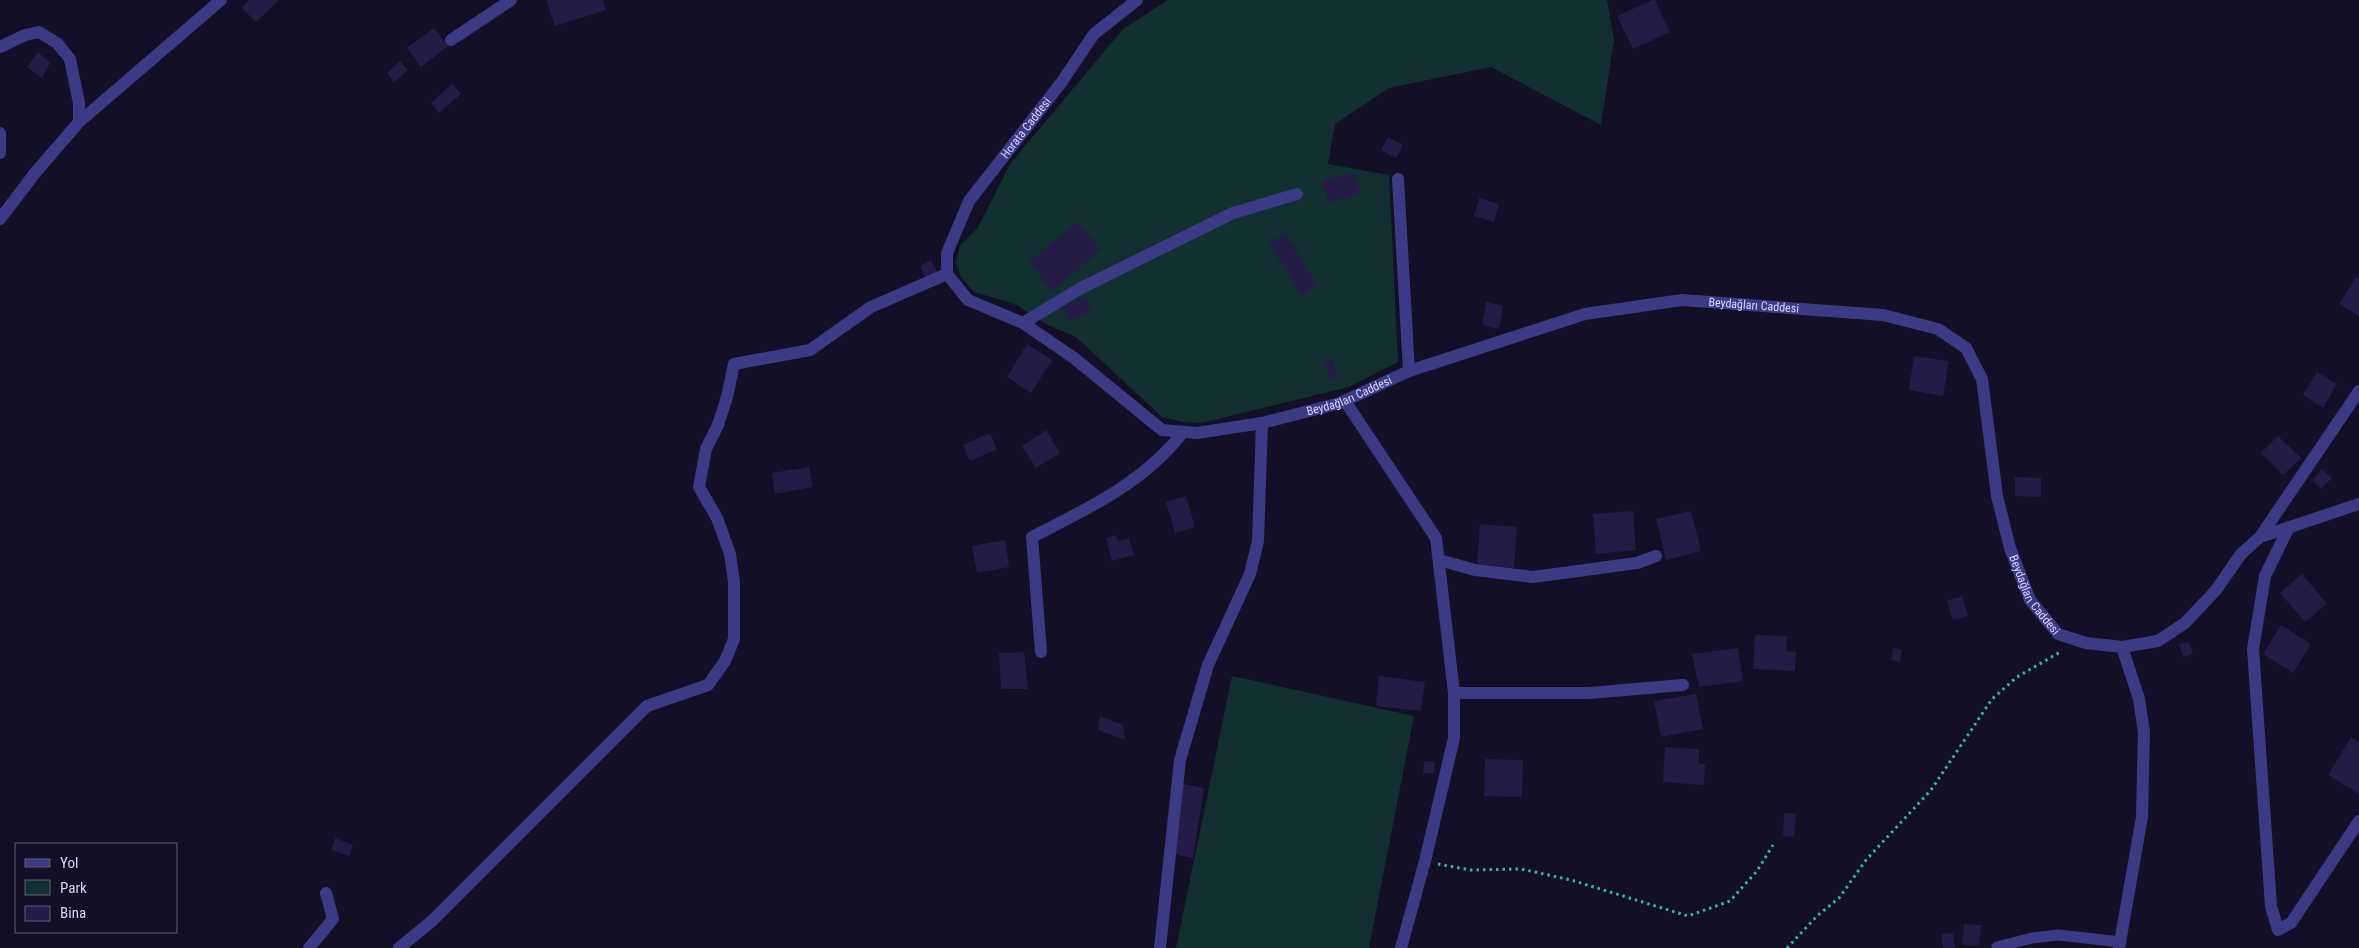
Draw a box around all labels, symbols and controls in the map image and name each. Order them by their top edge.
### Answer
street label: Horata Caddesi [998,95,1054,161]
street label: Beydağları Caddesi [1708,295,1800,316]
street label: Beydağları Caddesi [1305,373,1394,418]
street label: Beydağları Caddesi [2006,553,2063,638]
legend [15,843,178,933]
text: Yol [60,854,78,872]
text: Park [60,879,87,897]
text: Bina [60,904,86,922]

